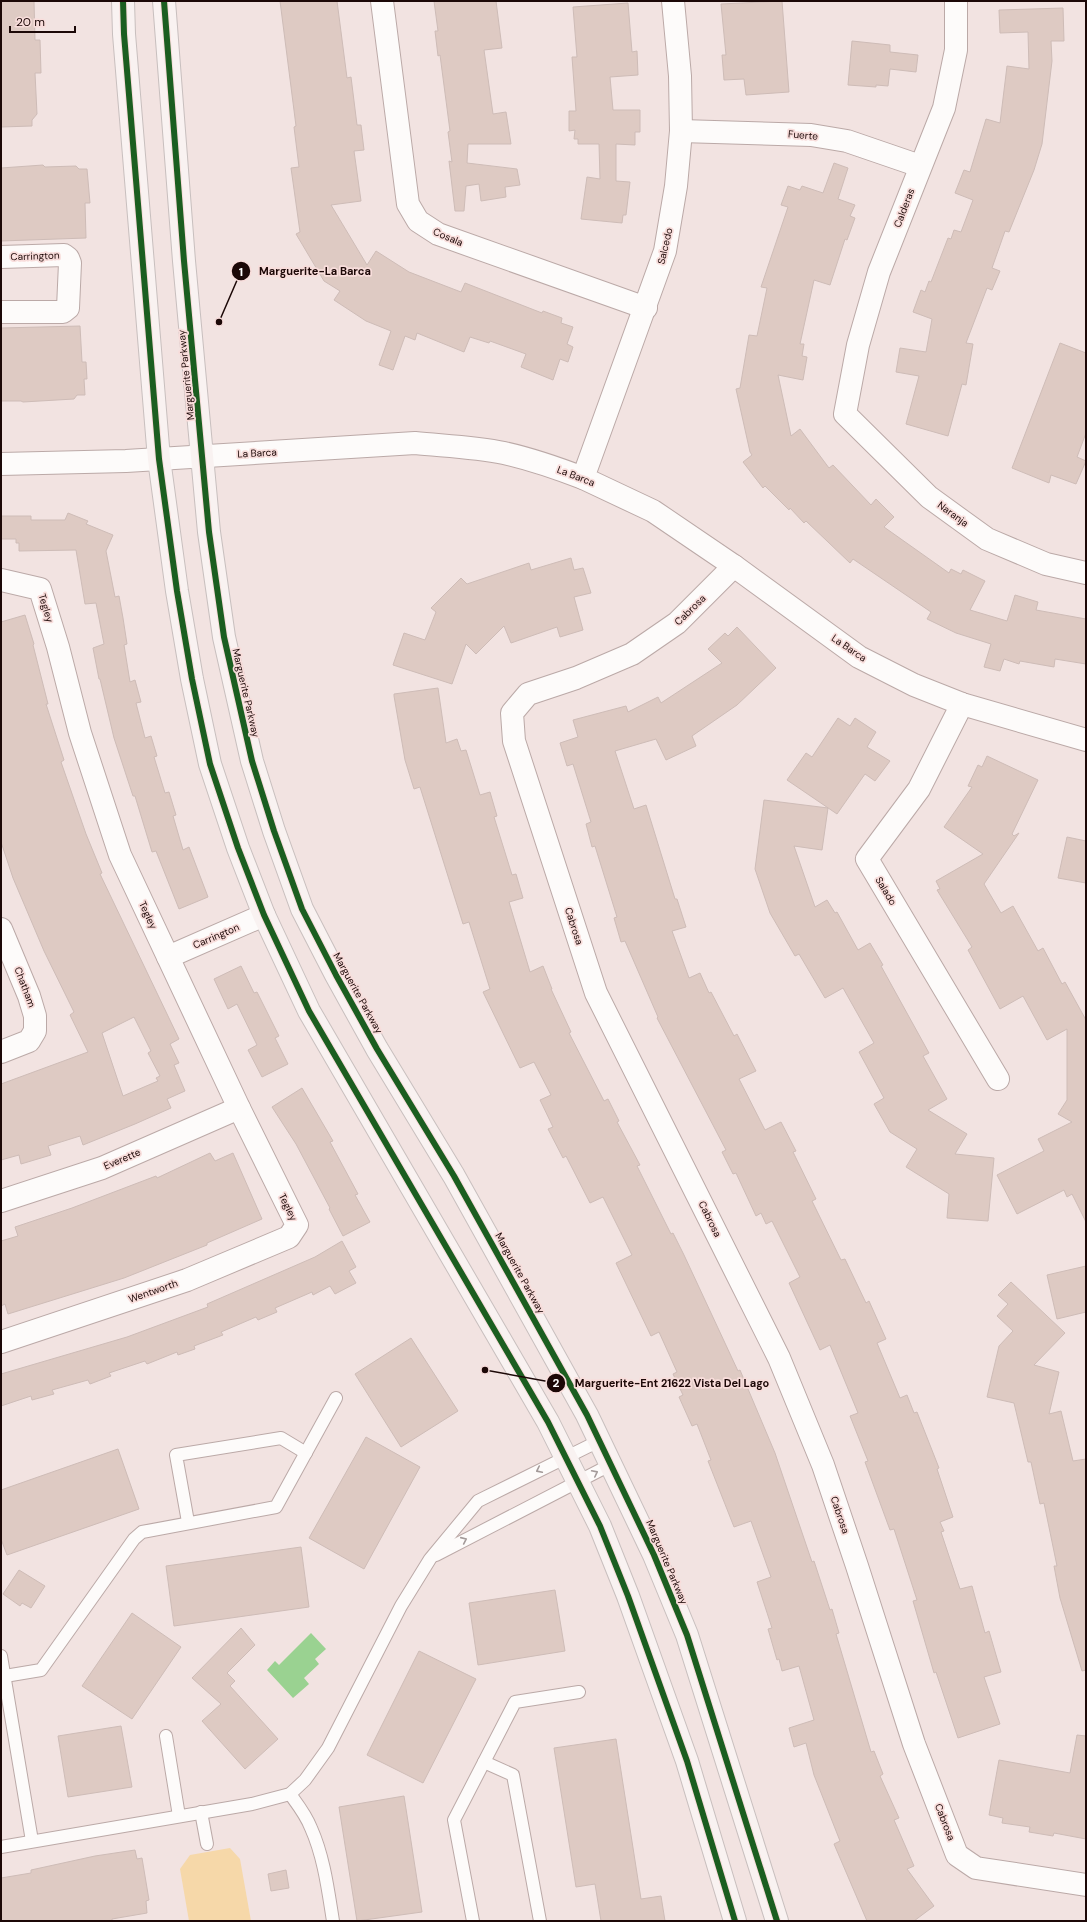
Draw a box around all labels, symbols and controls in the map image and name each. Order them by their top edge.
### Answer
scale bar [10,8,75,34]
text: 20 m [16,14,45,30]
street label: Fuerte [788,127,819,143]
street label: Calderas [891,187,917,229]
street label: Cosala [431,225,465,249]
street label: Salcedo [654,226,676,266]
street label: Carrington [10,249,60,263]
callout: Marguerite-La Barca [231,260,379,283]
text: 1 [239,264,243,280]
text: Marguerite-La Barca [259,264,371,278]
street label: Marguerite Parkway [175,329,197,421]
street label: La Barca [237,445,277,461]
street label: La Barca [555,463,597,489]
street label: Naranja [935,498,971,530]
street label: Tegley [36,592,57,624]
street label: Cabrosa [672,592,708,628]
street label: La Barca [829,632,869,664]
street label: Marguerite Parkway [229,647,263,739]
street label: Salado [872,874,900,908]
street label: Tegley [136,899,160,931]
street label: Cabrosa [562,906,586,946]
street label: Carrington [191,920,241,952]
street label: Marguerite Parkway [330,950,386,1036]
street label: Chatham [11,965,39,1009]
street label: Everette [102,1145,143,1173]
street label: Tegley [276,1191,300,1223]
street label: Cabrosa [696,1199,724,1239]
street label: Marguerite Parkway [492,1230,548,1316]
street label: Wentworth [127,1276,180,1305]
callout: Marguerite-Ent 21622 Vista Del Lago [546,1372,777,1395]
text: 2 [553,1375,560,1391]
text: Marguerite-Ent 21622 Vista Del Lago [575,1376,770,1390]
one-way arrow [536,1465,544,1473]
one-way arrow [590,1470,598,1478]
street label: Cabrosa [828,1495,852,1535]
street label: Marguerite Parkway [643,1518,691,1607]
one-way arrow [460,1537,468,1545]
street label: Cabrosa [932,1802,958,1842]

